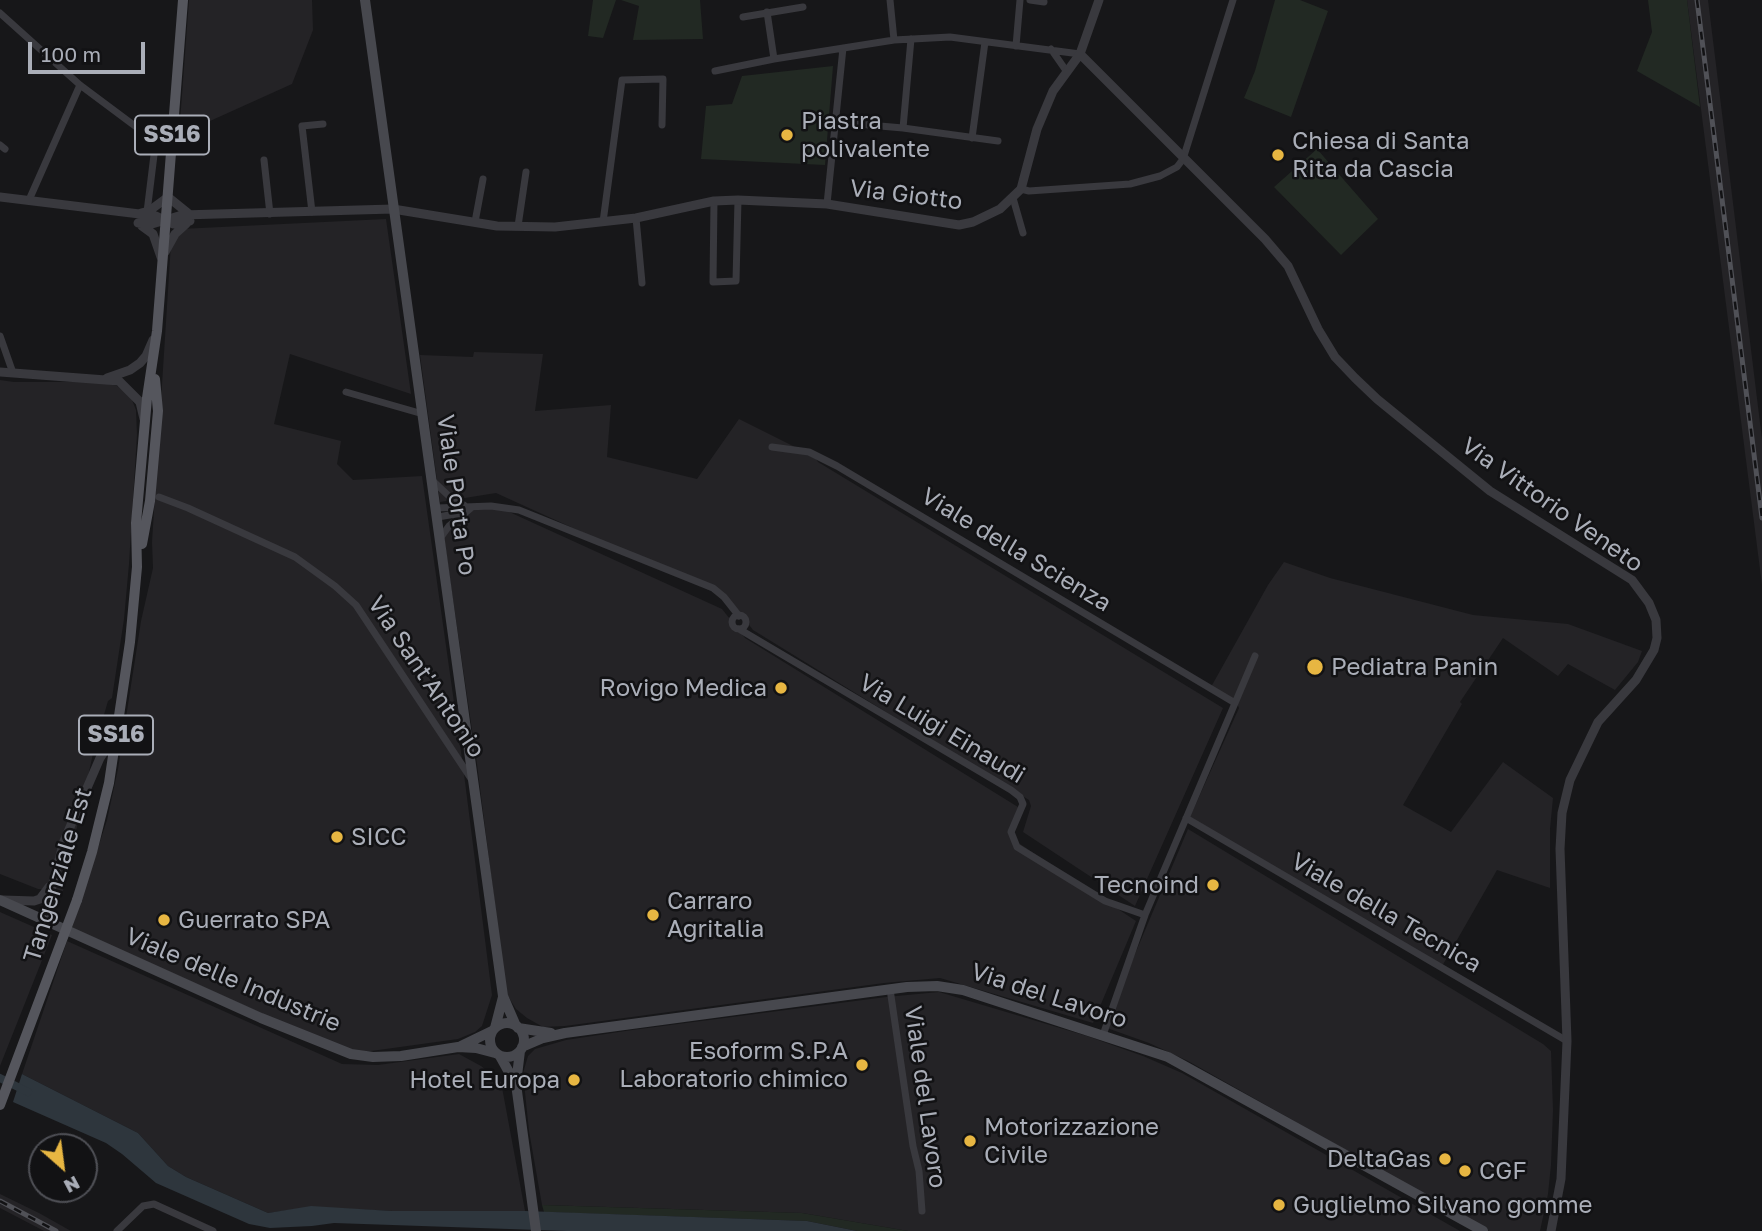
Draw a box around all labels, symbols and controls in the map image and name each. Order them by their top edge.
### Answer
scale bar [32,28,149,72]
text: 100 m [41,41,101,67]
place label: Piastra polivalente [801,107,930,163]
road number: SS16 [135,116,209,154]
marker: Piastra polivalente [779,127,795,143]
place label: Chiesa di Santa Rita da Cascia [1292,127,1470,183]
marker: Chiesa di Santa Rita da Cascia [1270,147,1286,163]
street label: Via Giotto [848,174,964,216]
street label: Viale Porta Po [430,413,482,577]
street label: Via Vittorio Veneto [1456,431,1648,579]
street label: Viale della Scienza [916,482,1116,618]
street label: Via Sant'Antonio [361,591,491,763]
place label: Pediatra Panin [1331,653,1498,681]
marker: Pediatra Panin [1305,657,1325,677]
street label: Via Luigi Einaudi [854,668,1030,790]
place label: Rovigo Medica [600,674,767,702]
marker: Rovigo Medica [773,680,789,696]
road number: SS16 [79,716,153,754]
street label: Tangenziale Est [18,784,98,966]
place label: SICC [351,823,407,851]
marker: SICC [329,829,345,845]
street label: Viale della Tecnica [1286,847,1486,979]
place label: Tecnoind [1094,871,1199,899]
marker: Tecnoind [1205,877,1221,893]
place label: Carraro Agritalia [667,887,764,943]
place label: Guerrato SPA [178,906,330,934]
marker: Carraro Agritalia [645,907,661,923]
marker: Guerrato SPA [156,912,172,928]
street label: Viale delle Industrie [121,922,345,1038]
street label: Via del Lavoro [967,957,1131,1035]
street label: Viale del Lavoro [898,1004,952,1190]
place label: Esoform S.P.A Laboratorio chimico [619,1037,848,1093]
marker: Esoform S.P.A Laboratorio chimico [854,1057,870,1073]
place label: Hotel Europa [409,1066,560,1094]
marker: Hotel Europa [566,1072,582,1088]
place label: Motorizzazione Civile [984,1113,1159,1169]
north arrow [28,1133,98,1203]
marker: Motorizzazione Civile [962,1133,978,1149]
place label: DeltaGas [1327,1145,1431,1173]
marker: DeltaGas [1437,1151,1453,1167]
place label: CGF [1479,1157,1527,1185]
marker: CGF [1457,1163,1473,1179]
text: N [60,1172,84,1199]
place label: Guglielmo Silvano gomme [1293,1191,1593,1219]
marker: Guglielmo Silvano gomme [1271,1197,1287,1213]

